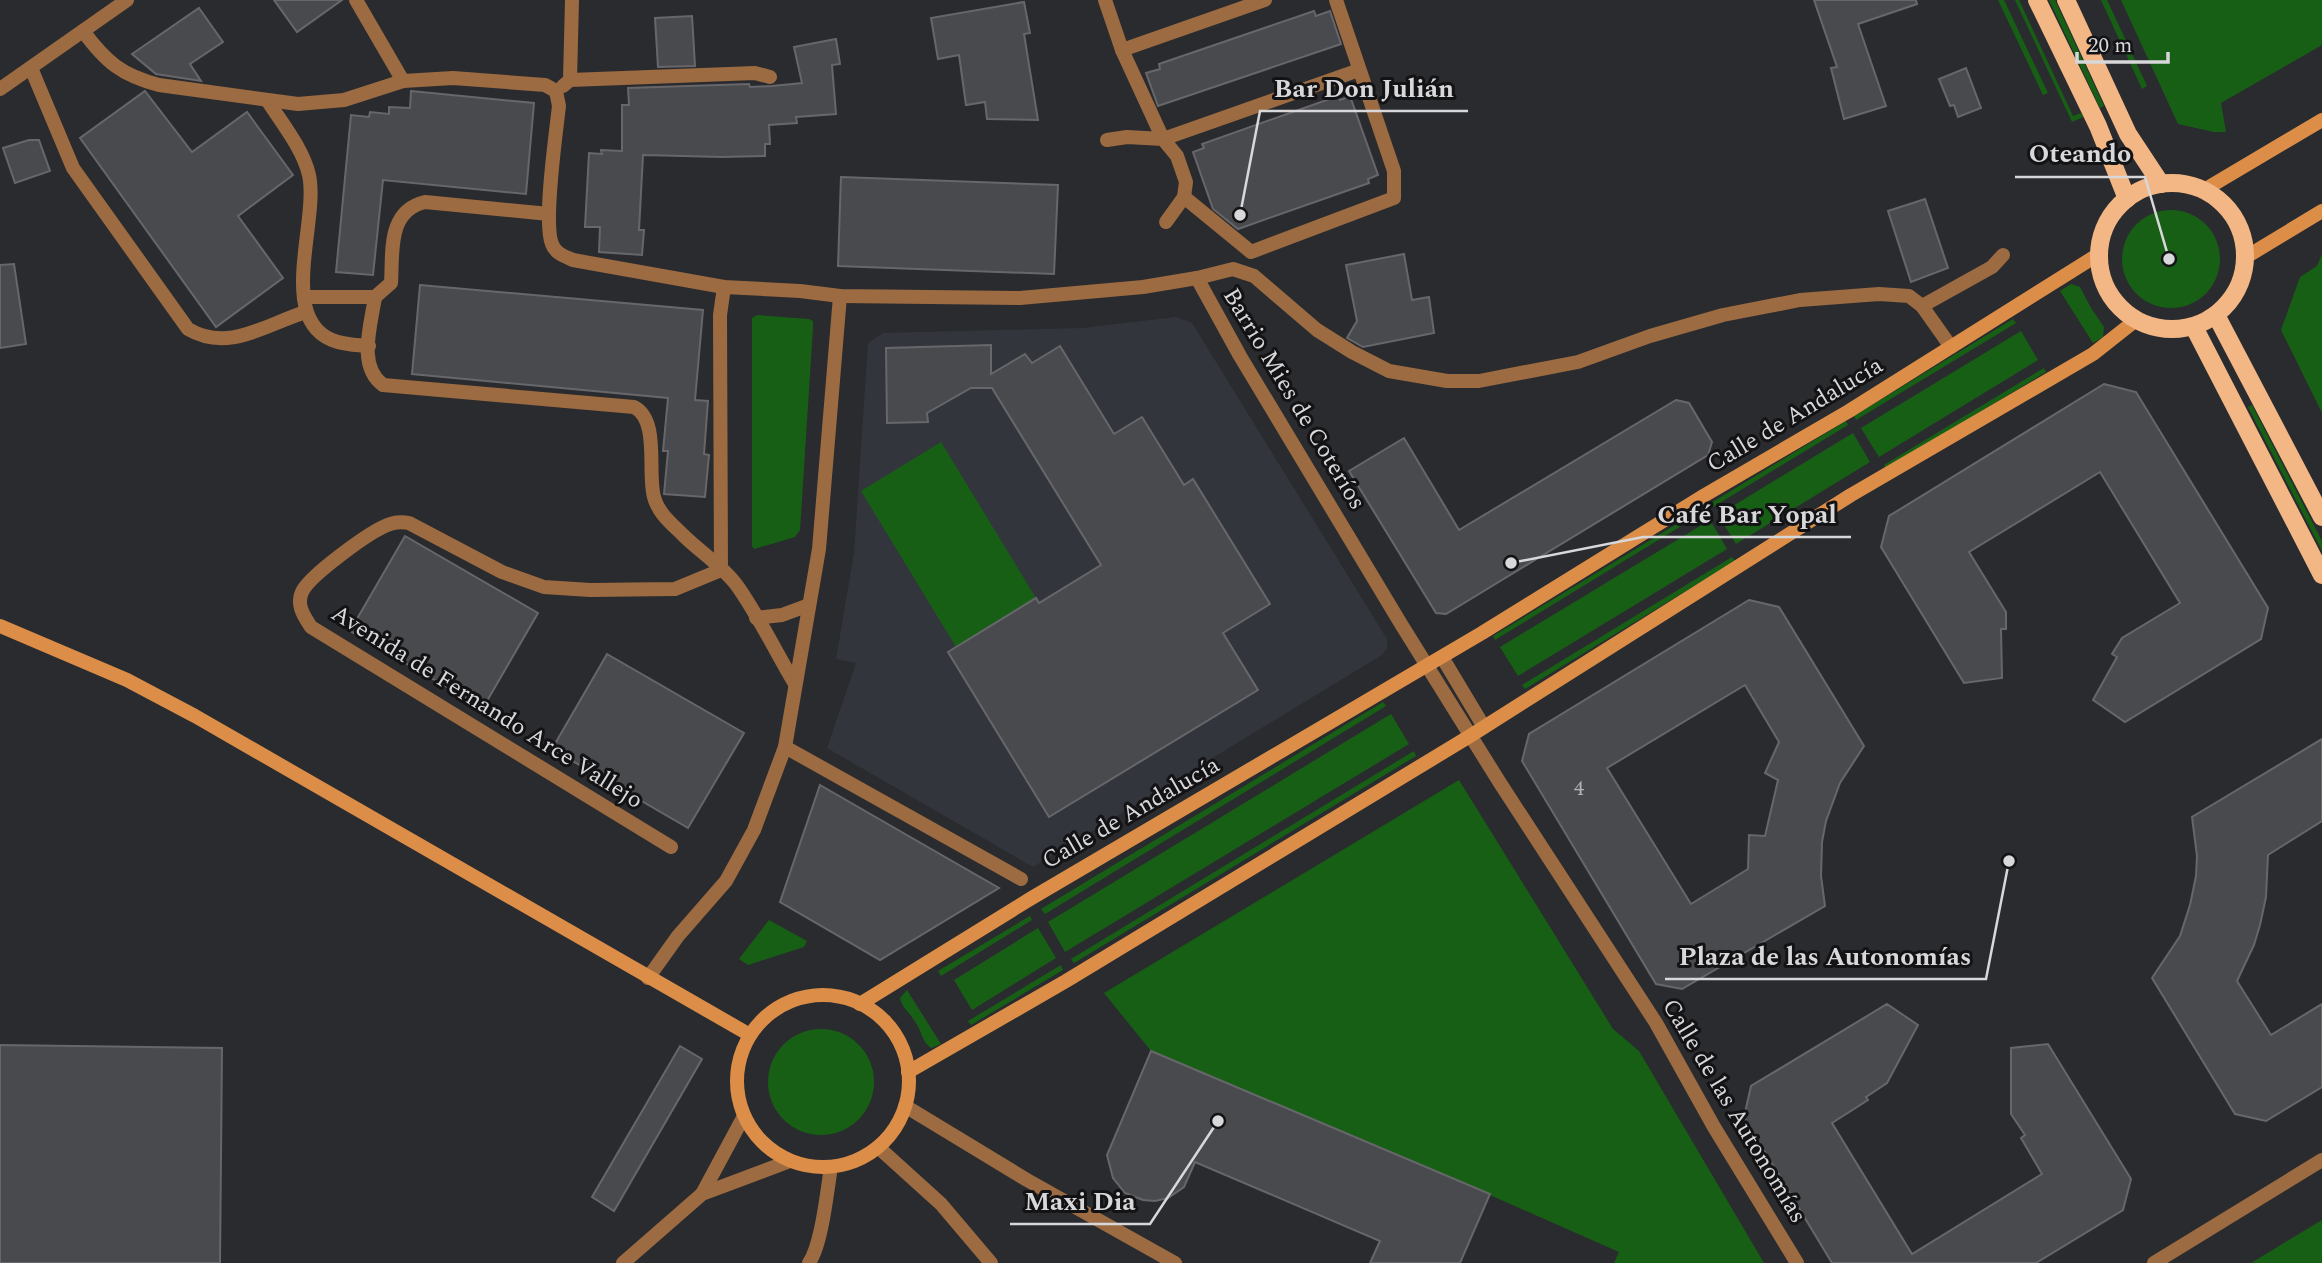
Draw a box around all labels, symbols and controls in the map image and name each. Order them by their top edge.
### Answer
scale bar [2077,21,2168,65]
text: 20 m [2088,30,2132,62]
callout: Bar Don Julián [1260,64,1468,111]
text: Bar Don Julián [1274,69,1454,109]
callout: Oteando [2015,130,2145,177]
text: Oteando [2029,134,2131,174]
street label: Barrio Mies de Coteríos [1213,281,1375,517]
street label: Calle de Andalucía [1700,348,1890,482]
callout: Café Bar Yopal [1643,490,1851,537]
text: Café Bar Yopal [1657,495,1837,535]
street label: Avenida de Fernando Arce Vallejo [324,596,650,818]
street label: Calle de Andalucía [1035,747,1227,879]
house number: 4 [1574,773,1585,805]
callout: Plaza de las Autonomías [1665,932,1986,979]
text: Plaza de las Autonomías [1679,937,1971,977]
street label: Calle de las Autonomías [1653,992,1815,1230]
callout: Maxi Dia [1010,1177,1150,1224]
text: Maxi Dia [1024,1182,1136,1222]

